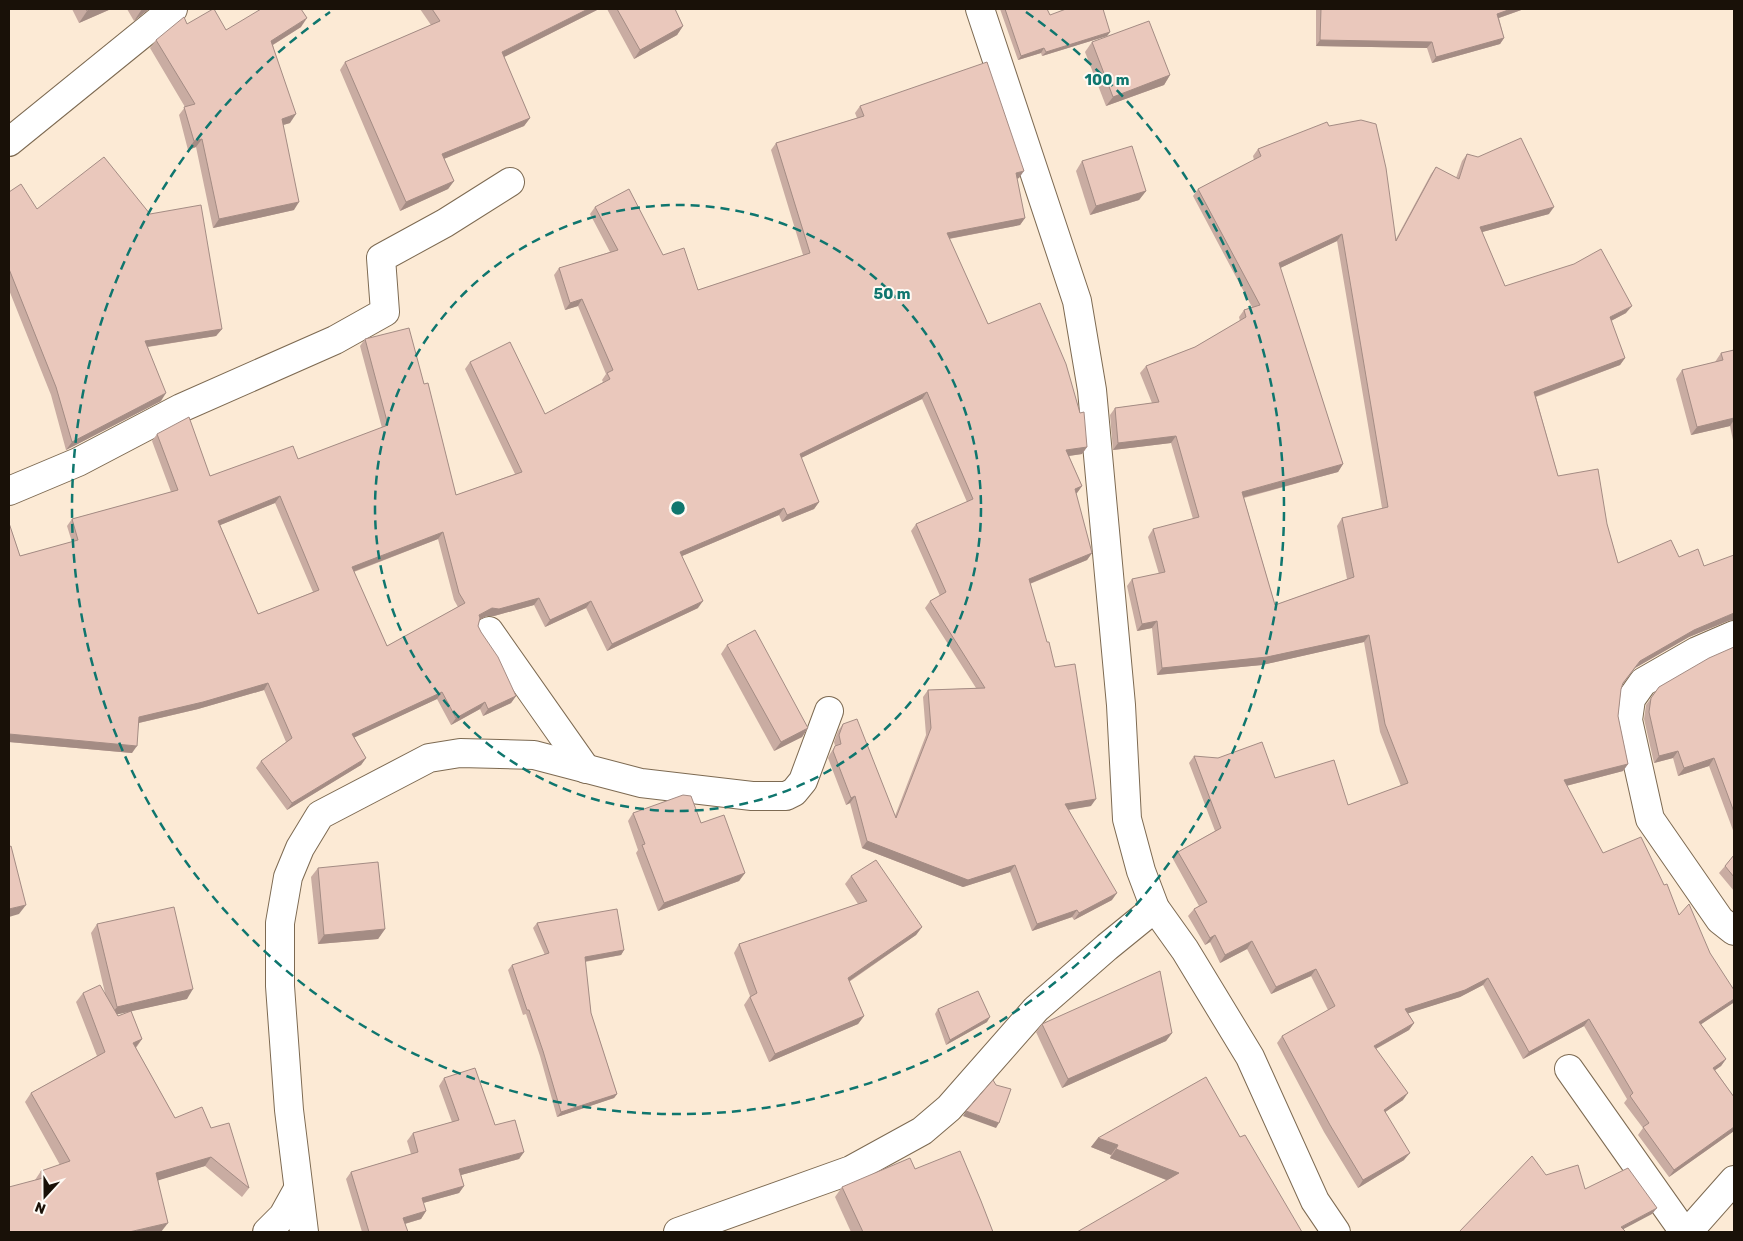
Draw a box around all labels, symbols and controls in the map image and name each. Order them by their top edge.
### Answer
text: 100 m [1085,71,1129,89]
text: 50 m [874,285,910,303]
centre of rings [669,499,687,517]
north arrow [20,1171,70,1221]
text: N [33,1198,48,1217]

